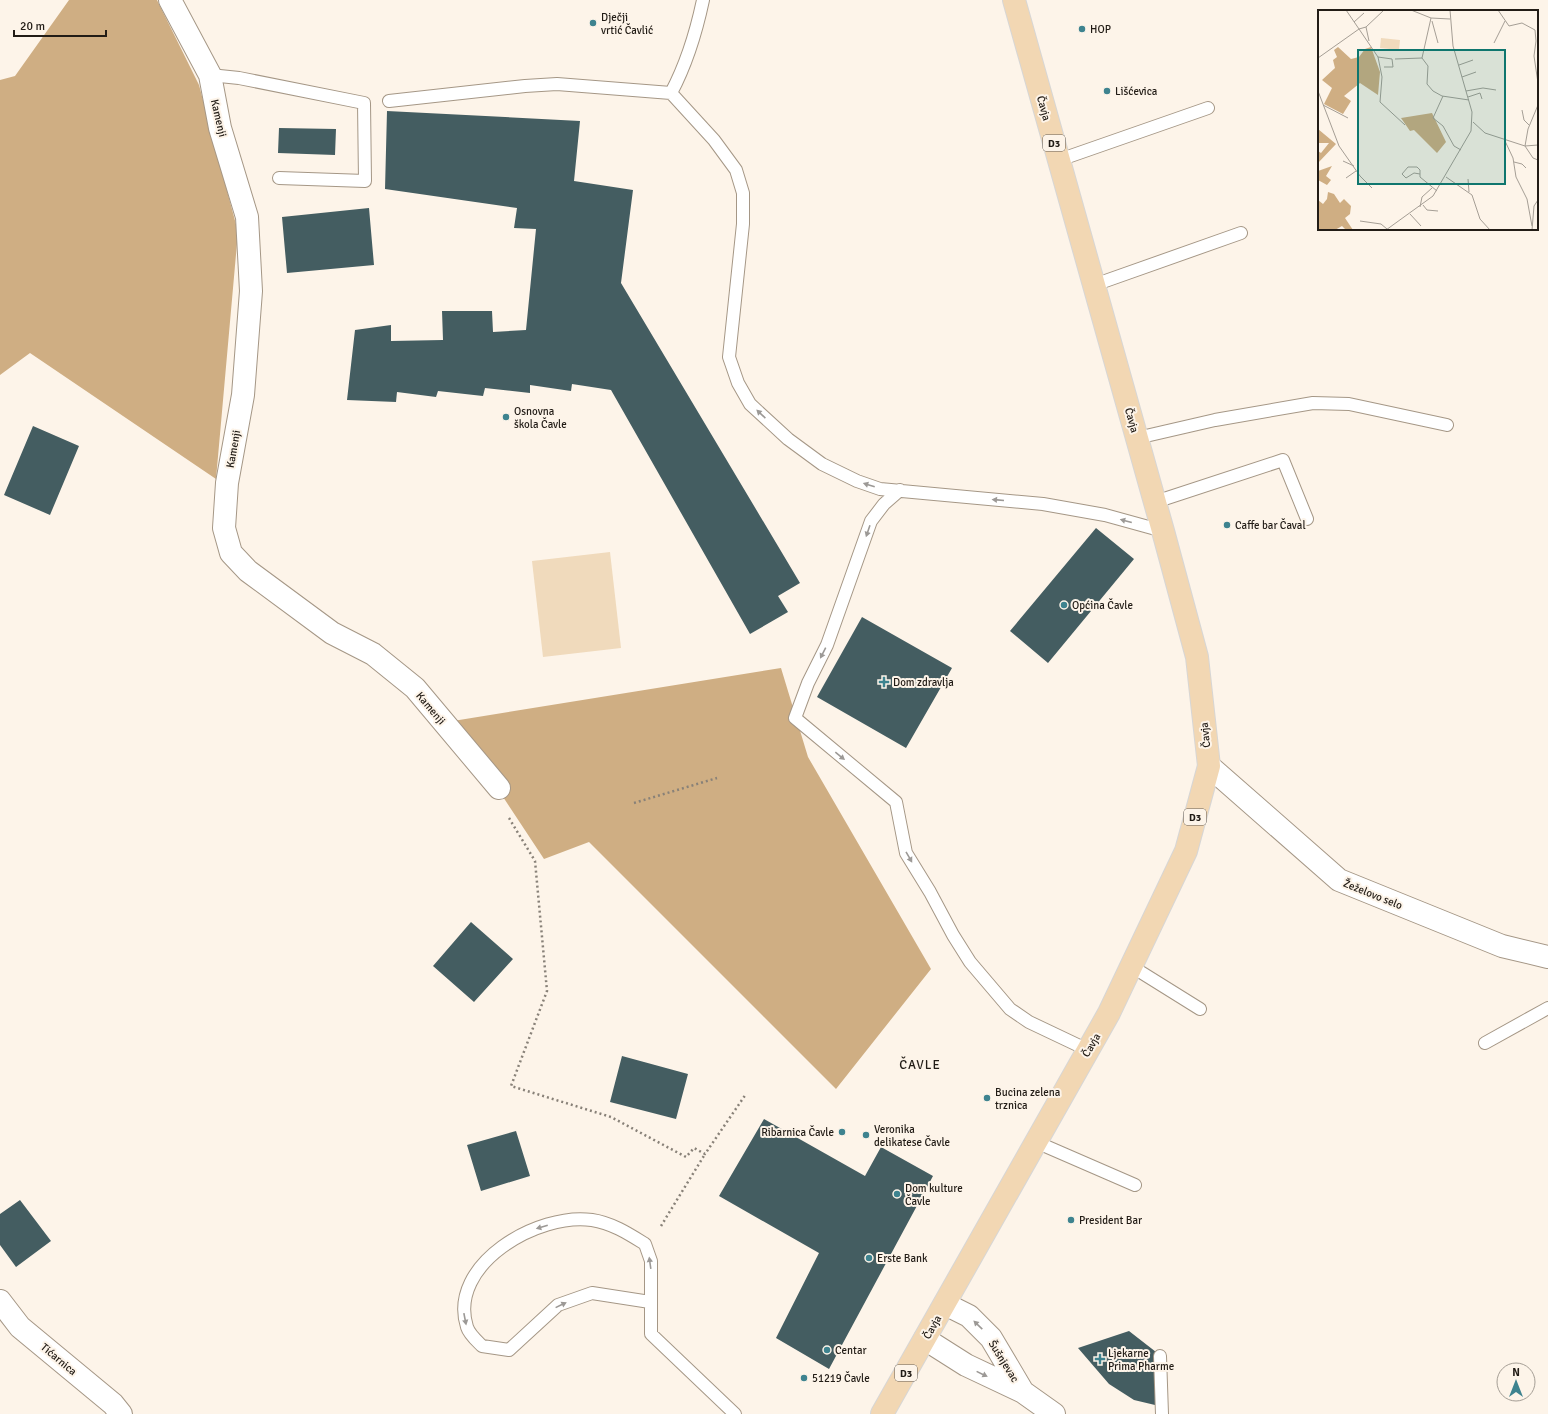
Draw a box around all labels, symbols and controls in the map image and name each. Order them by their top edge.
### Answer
inset map [1318,10,1538,230]
place label: Dječji vrtić Čavlić [601,11,653,37]
scale bar [14,12,106,38]
marker: Dječji vrtić Čavlić [588,18,598,28]
text: 20 m [20,19,45,34]
place label: HOP [1090,23,1111,36]
marker: HOP [1077,24,1087,34]
place label: Lišćevica [1115,85,1158,98]
marker: Lišćevica [1102,86,1112,96]
street label: Čavja [1034,94,1054,123]
street label: Kamenji [208,98,229,138]
road number: D3 [1043,135,1065,151]
place label: Osnovna škola Čavle [514,405,567,431]
street label: Čavja [1122,406,1142,435]
one-way arrow [756,410,766,419]
marker: Osnovna škola Čavle [501,412,511,422]
street label: Kamenji [224,429,243,469]
one-way arrow [862,482,874,488]
one-way arrow [992,497,1004,503]
one-way arrow [1119,518,1131,524]
place label: Caffe bar Čaval [1235,518,1306,532]
marker: Caffe bar Čaval [1222,520,1232,530]
one-way arrow [864,525,870,537]
place label: Općina Čavle [1072,598,1133,612]
marker: Općina Čavle [1059,600,1069,610]
one-way arrow [820,647,826,659]
marker: Dom zdravlja [878,676,890,688]
place label: Dom zdravlja [893,676,954,689]
street label: Kamenji [413,689,448,727]
street label: Čavja [1197,721,1213,748]
one-way arrow [834,752,845,760]
road number: D3 [1184,809,1206,825]
one-way arrow [905,851,912,863]
street label: Žeželovo selo [1341,876,1405,912]
street label: Čavja [1079,1030,1104,1060]
district label: ČAVLE [899,1056,941,1073]
place label: Bucina zelena trznica [995,1086,1061,1112]
marker: Bucina zelena trznica [982,1093,992,1103]
place label: Veronika delikatese Čavle [874,1123,950,1149]
place label: Ribarnica Čavle [761,1125,834,1139]
marker: Ribarnica Čavle [837,1127,847,1137]
marker: Veronika delikatese Čavle [861,1130,871,1140]
place label: Dom kulture Čavle [905,1182,963,1208]
marker: Dom kulture Čavle [892,1189,902,1199]
place label: President Bar [1079,1214,1142,1227]
marker: President Bar [1066,1215,1076,1225]
one-way arrow [535,1224,547,1230]
place label: Erste Bank [877,1252,928,1265]
marker: Erste Bank [864,1253,874,1263]
one-way arrow [647,1257,654,1269]
one-way arrow [555,1302,567,1308]
street label: Čavja [920,1312,944,1342]
one-way arrow [463,1313,469,1325]
one-way arrow [973,1321,983,1330]
street label: Šušnjevac [986,1337,1022,1385]
street label: Tićarnica [38,1341,80,1378]
place label: Centar [835,1344,867,1357]
marker: Centar [822,1345,832,1355]
place label: Ljekarne Prima Pharme [1108,1347,1174,1373]
marker: Ljekarne Prima Pharme [1095,1354,1105,1364]
north arrow [1496,1362,1536,1402]
road number: D3 [895,1365,917,1381]
text: N [1512,1366,1520,1379]
one-way arrow [977,1370,988,1377]
place label: 51219 Čavle [812,1371,870,1385]
marker: 51219 Čavle [799,1373,809,1383]

